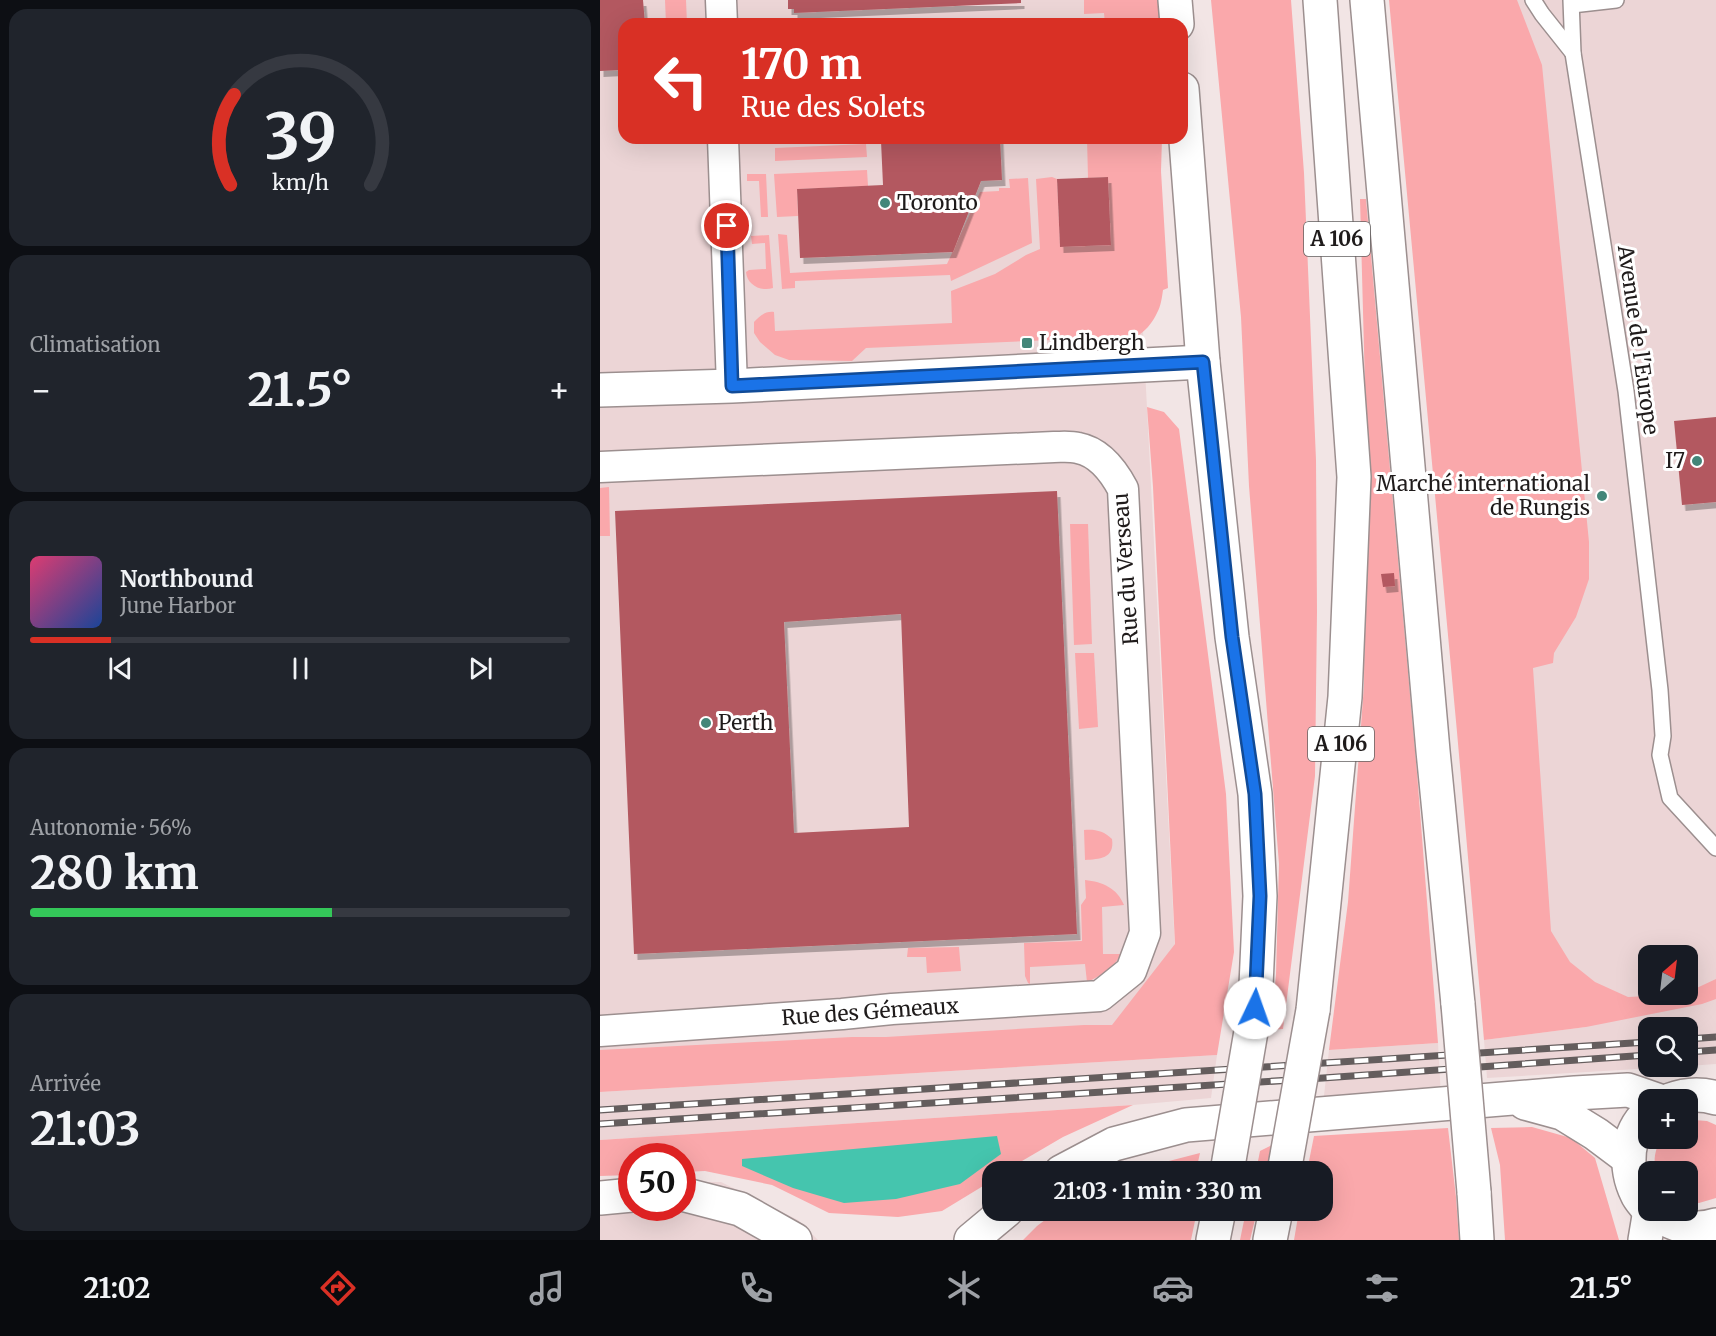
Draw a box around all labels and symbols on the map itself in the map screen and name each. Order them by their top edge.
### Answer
place label: Toronto [897,189,978,216]
marker: Toronto [878,196,892,210]
pin [701,200,752,251]
road number: A 106 [1304,222,1370,256]
street label: Avenue de l'Europe [1612,242,1665,436]
place label: Lindbergh [1039,329,1145,356]
marker: Lindbergh [1020,336,1034,350]
place label: I7 [1665,447,1685,474]
marker: I7 [1690,454,1704,468]
place label: Marché international de Rungis [1376,470,1590,521]
marker: Marché international de Rungis [1595,489,1609,503]
street label: Rue du Verseau [1107,492,1144,646]
place label: Perth [718,709,774,736]
marker: Perth [699,716,713,730]
road number: A 106 [1308,727,1374,761]
north arrow [1638,945,1698,1005]
position arrow [1223,976,1287,1040]
street label: Rue des Gémeaux [780,992,960,1031]
speed limit sign: 50 [618,1143,696,1221]

